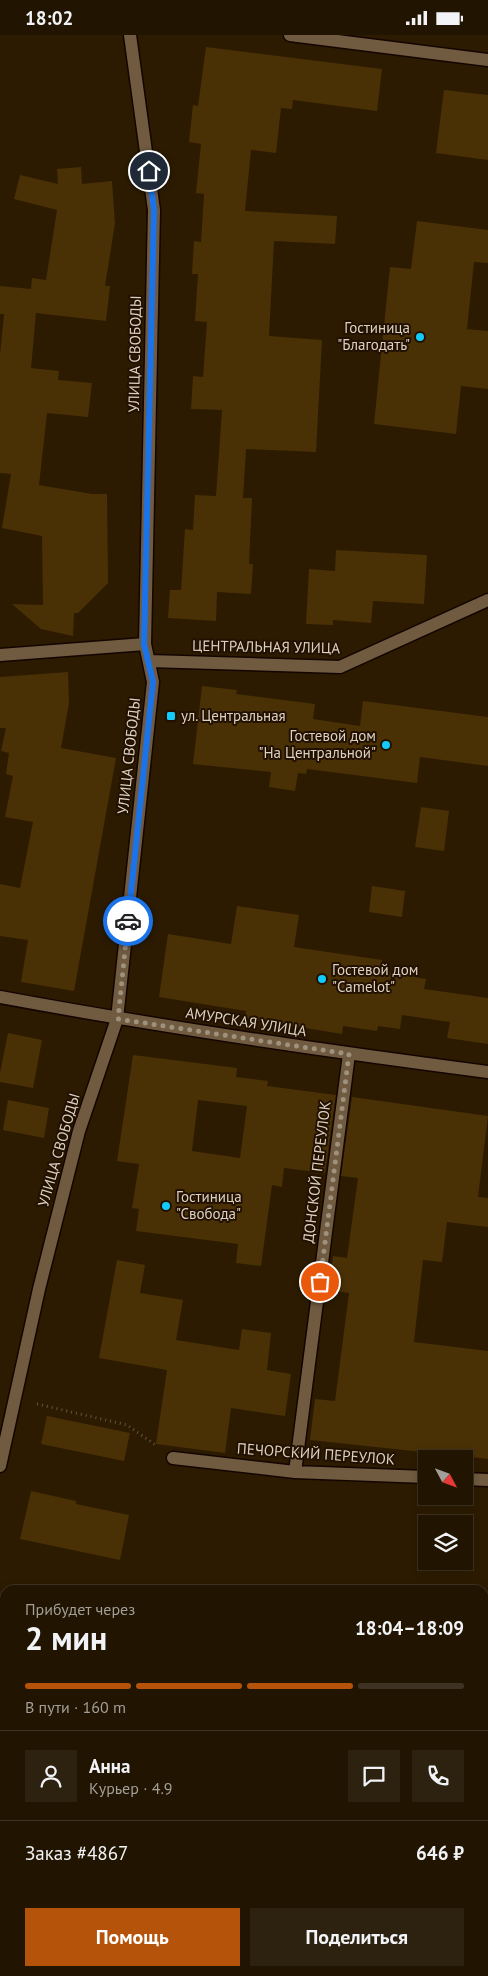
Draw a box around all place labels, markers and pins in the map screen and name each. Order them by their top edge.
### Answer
pin [128,150,170,192]
place label: Гостиница "Благодать" [337,318,410,354]
marker: Гостиница "Благодать" [414,331,426,343]
place label: ул. Центральная [181,706,286,725]
marker: ул. Центральная [165,710,177,722]
place label: Гостевой дом "На Центральной" [258,726,376,762]
marker: Гостевой дом "На Центральной" [380,739,392,751]
place label: Гостевой дом "Camelot" [332,960,418,996]
marker: Гостевой дом "Camelot" [316,973,328,985]
place label: Гостиница "Свобода" [176,1187,242,1223]
marker: Гостиница "Свобода" [160,1200,172,1212]
pin [299,1261,341,1303]

